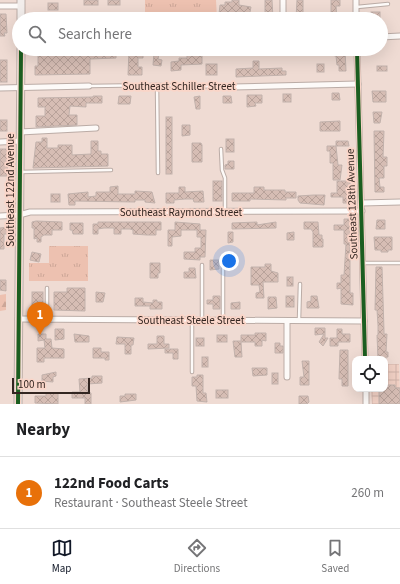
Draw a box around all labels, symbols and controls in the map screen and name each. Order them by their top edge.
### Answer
search box [12,12,388,56]
icon: search [26,23,48,45]
text: Search here [58,24,132,45]
street label: Southeast Schiller Street [123,79,236,94]
street label: Southeast 122nd Avenue [3,133,18,247]
street label: Southeast 128th Avenue [343,148,361,260]
street label: Southeast Raymond Street [120,205,243,220]
your location [219,251,239,271]
pin: 1 [27,302,53,335]
street label: Southeast Steele Street [138,313,245,328]
map controls [352,356,388,392]
button: locate [352,356,388,392]
scale bar [12,376,90,395]
text: 100 m [18,377,46,392]
text: Nearby [16,418,70,442]
text: 122nd Food Carts [54,473,169,494]
text: 1 [26,484,32,502]
text: 260 m [351,484,384,502]
text: Restaurant · Southeast Steele Street [54,494,248,512]
tab: Map [51,537,73,576]
tab: Directions [174,537,220,576]
tab: Saved [321,537,349,576]

